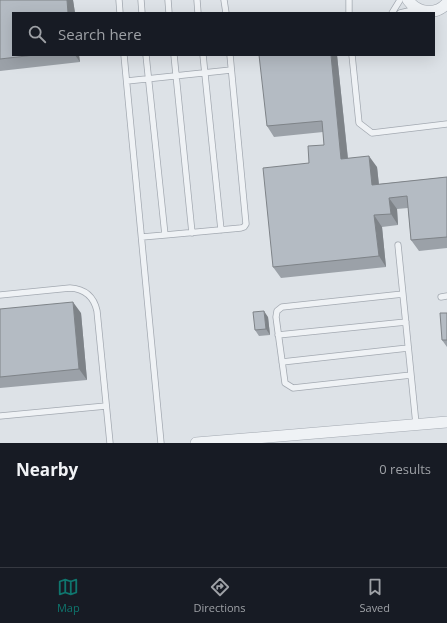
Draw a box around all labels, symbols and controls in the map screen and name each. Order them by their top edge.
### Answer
search box [12,12,435,56]
icon: search [26,23,48,45]
text: Search here [58,24,142,44]
text: Nearby [16,458,78,481]
text: 0 results [379,460,431,478]
tab: Map [57,576,80,615]
tab: Directions [194,576,246,615]
tab: Saved [359,576,390,615]

